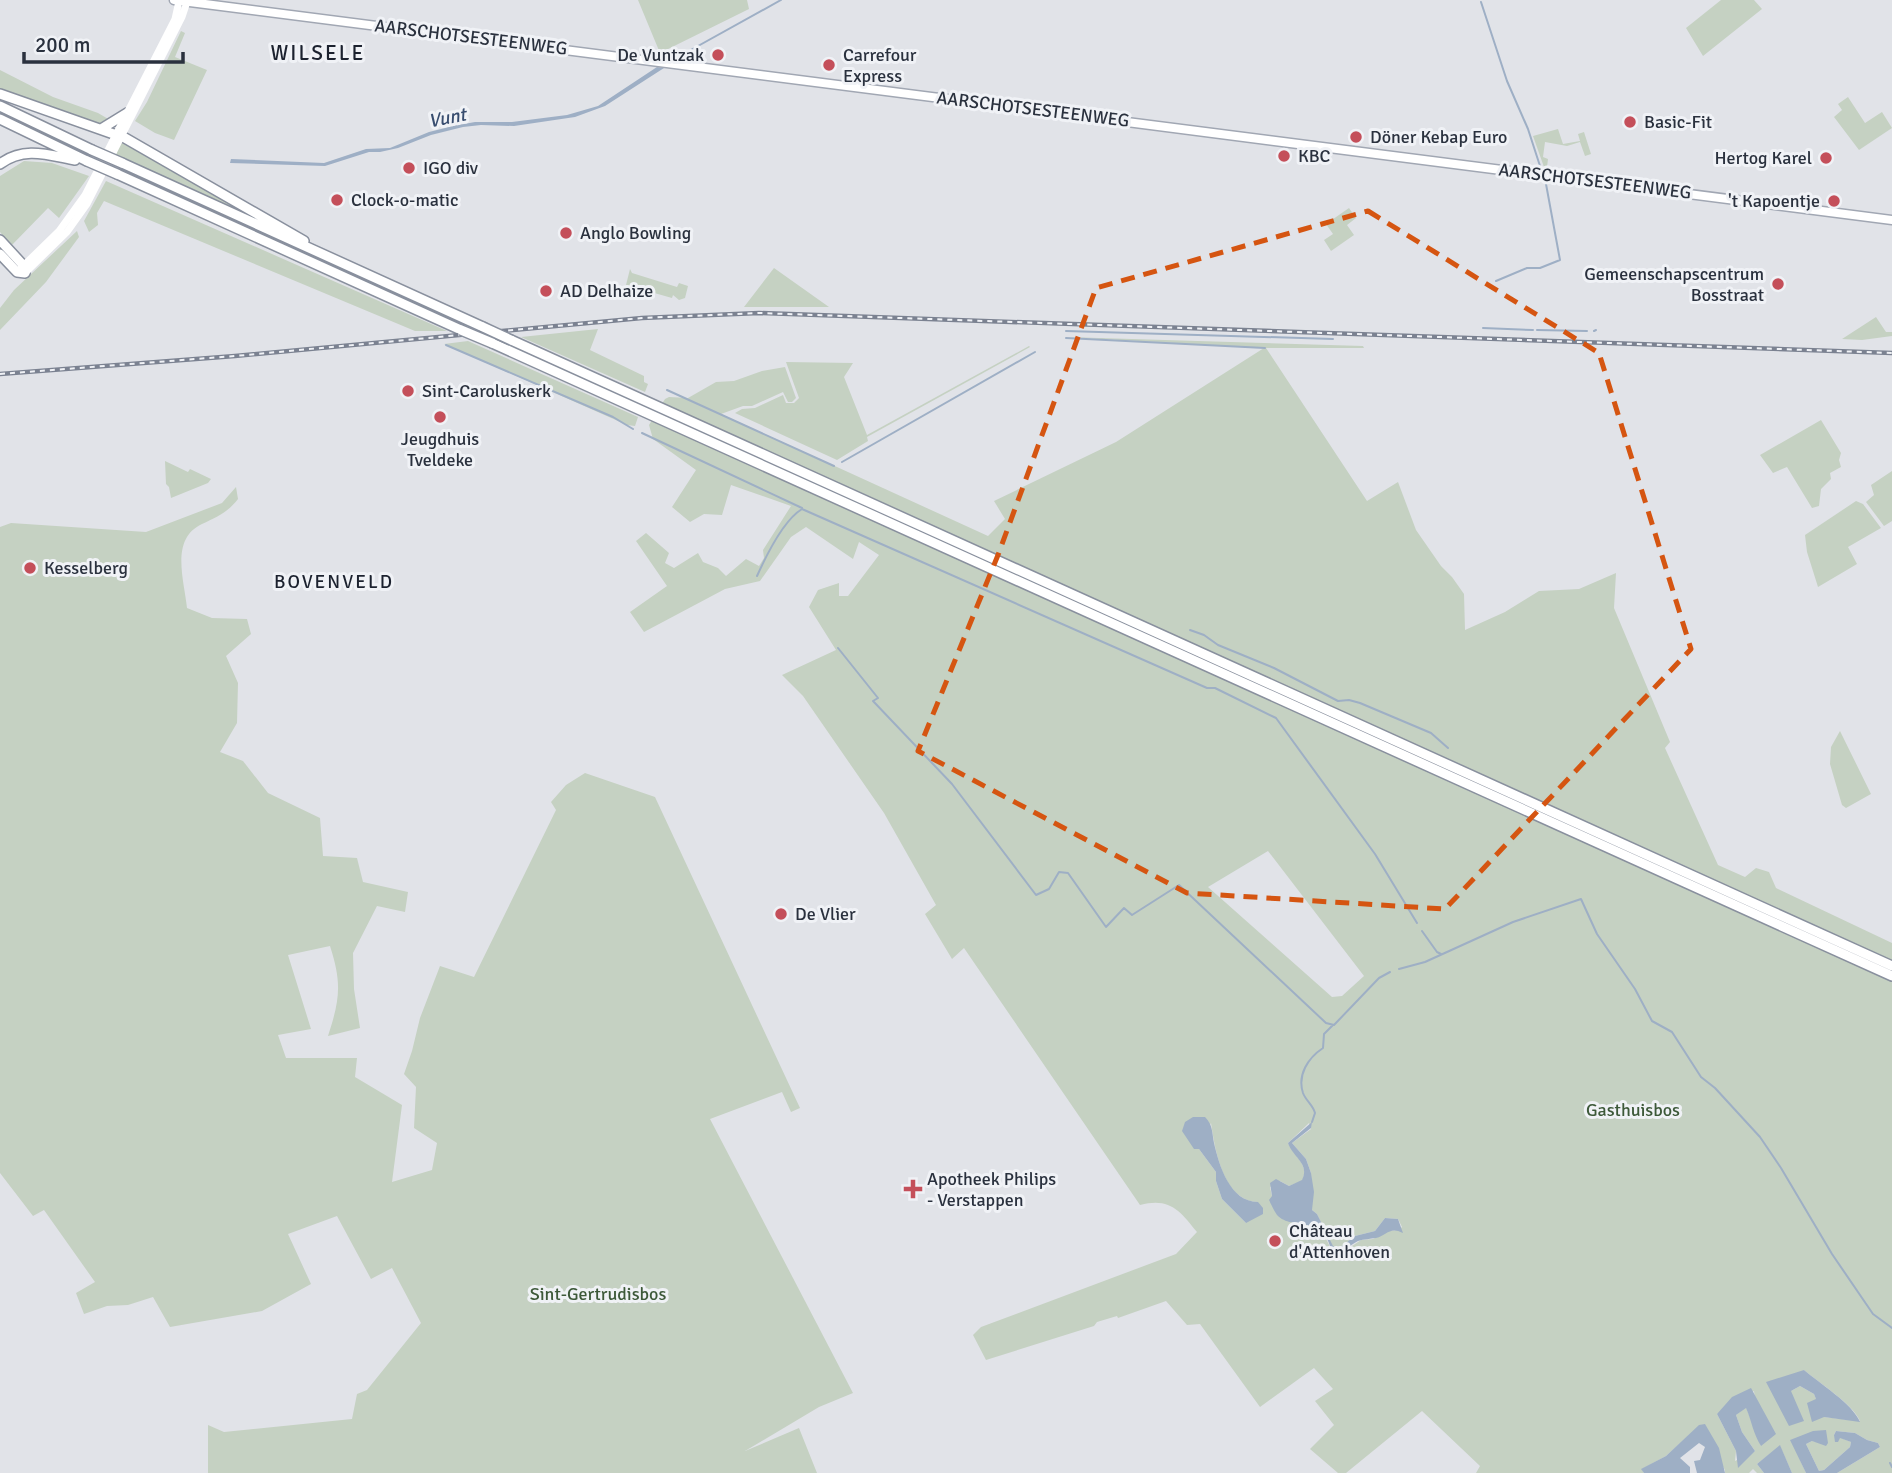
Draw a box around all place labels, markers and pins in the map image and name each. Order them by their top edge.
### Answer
place label: De Vuntzak [617,44,704,66]
place label: Carrefour Express [843,44,917,87]
marker: De Vuntzak [710,47,726,63]
marker: Carrefour Express [821,57,837,73]
place label: Basic-Fit [1644,111,1712,133]
marker: Basic-Fit [1622,114,1638,130]
place label: Döner Kebap Euro [1370,126,1507,148]
marker: Döner Kebap Euro [1348,129,1364,145]
place label: KBC [1298,145,1331,167]
place label: Hertog Karel [1714,147,1812,169]
marker: KBC [1276,148,1292,164]
marker: Hertog Karel [1818,150,1834,166]
place label: IGO div [423,157,479,179]
marker: IGO div [401,160,417,176]
place label: Clock-o-matic [351,189,458,211]
place label: 't Kapoentje [1728,190,1820,212]
marker: Clock-o-matic [329,192,345,208]
marker: 't Kapoentje [1826,193,1842,209]
place label: Anglo Bowling [580,222,691,244]
marker: Anglo Bowling [558,225,574,241]
place label: Gemeenschapscentrum Bosstraat [1584,263,1764,306]
marker: Gemeenschapscentrum Bosstraat [1770,276,1786,292]
place label: AD Delhaize [560,280,653,302]
marker: AD Delhaize [538,283,554,299]
place label: Sint-Caroluskerk [422,380,551,402]
marker: Sint-Caroluskerk [400,383,416,399]
marker: Jeugdhuis Tveldeke [432,409,448,425]
place label: Jeugdhuis Tveldeke [401,428,479,471]
place label: Kesselberg [44,557,128,579]
marker: Kesselberg [22,560,38,576]
place label: De Vlier [795,903,856,925]
marker: De Vlier [773,906,789,922]
place label: Apotheek Philips - Verstappen [927,1168,1056,1211]
marker: Apotheek Philips - Verstappen [905,1181,921,1197]
place label: Château d'Attenhoven [1289,1220,1390,1263]
marker: Château d'Attenhoven [1267,1233,1283,1249]

